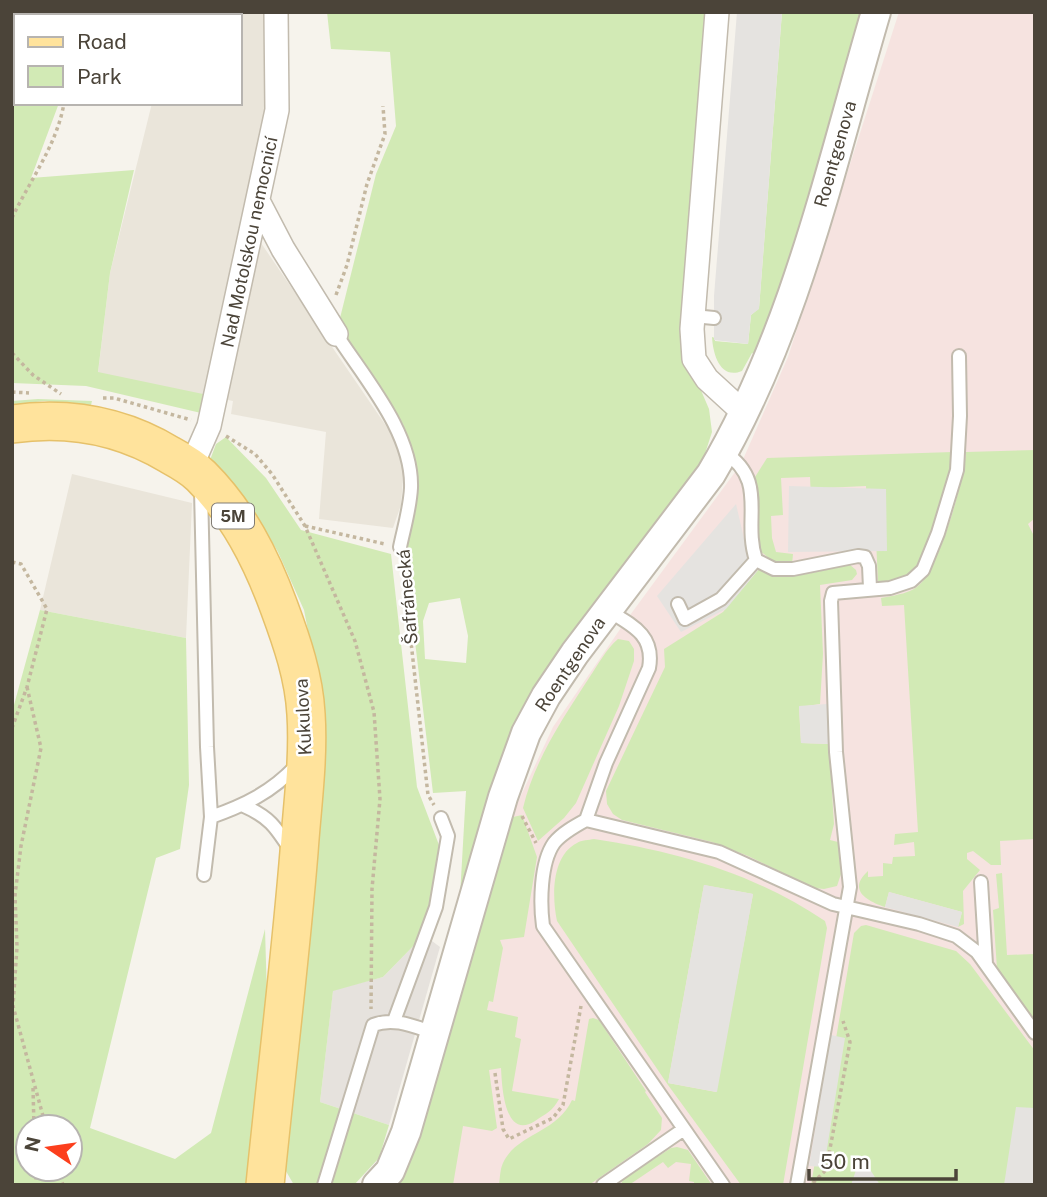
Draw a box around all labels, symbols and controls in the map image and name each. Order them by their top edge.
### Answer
legend [14,14,242,105]
text: Road [77,29,127,54]
text: Park [77,64,122,89]
street label: Roentgenova [810,98,860,210]
street label: Nad Motolskou nemocnicí [216,134,282,349]
road number: 5M [212,503,254,528]
street label: Šafránecká [392,549,422,645]
street label: Roentgenova [531,613,609,715]
street label: Kukulova [291,678,315,756]
north arrow [14,1113,84,1183]
text: N [20,1134,45,1154]
scale bar [809,1138,956,1182]
text: 50 m [820,1149,870,1174]

